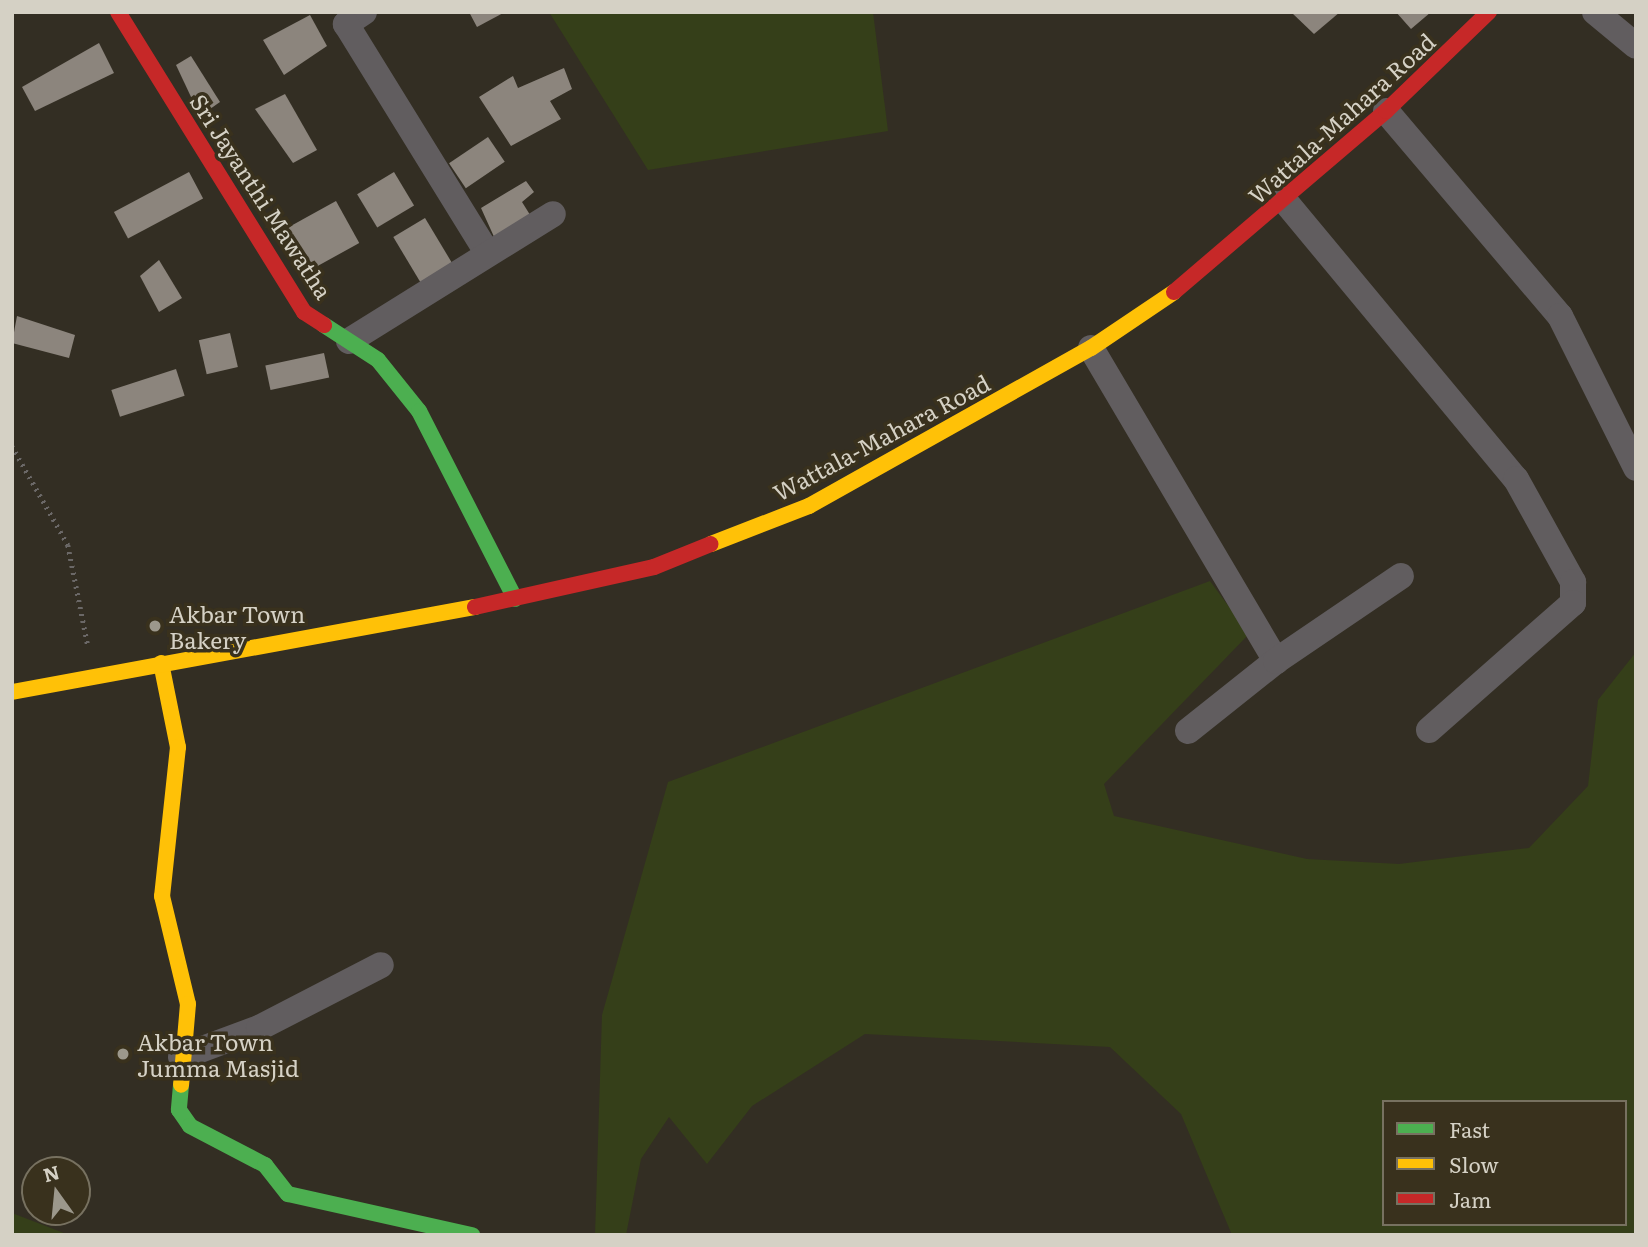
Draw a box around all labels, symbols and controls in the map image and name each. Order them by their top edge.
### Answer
street label: Wattala-Mahara Road [1242,27,1440,209]
street label: Sri Jayanthi Mawatha [185,88,339,304]
street label: Wattala-Mahara Road [768,368,994,506]
place label: Akbar Town Bakery [169,599,305,653]
marker: Akbar Town Bakery [147,618,163,634]
place label: Akbar Town Jumma Masjid [137,1027,299,1081]
marker: Akbar Town Jumma Masjid [115,1046,131,1062]
legend [1382,1100,1627,1226]
text: Fast [1449,1113,1490,1144]
text: Slow [1449,1148,1499,1179]
north arrow [21,1156,91,1226]
text: N [40,1157,62,1188]
text: Jam [1449,1183,1491,1214]

